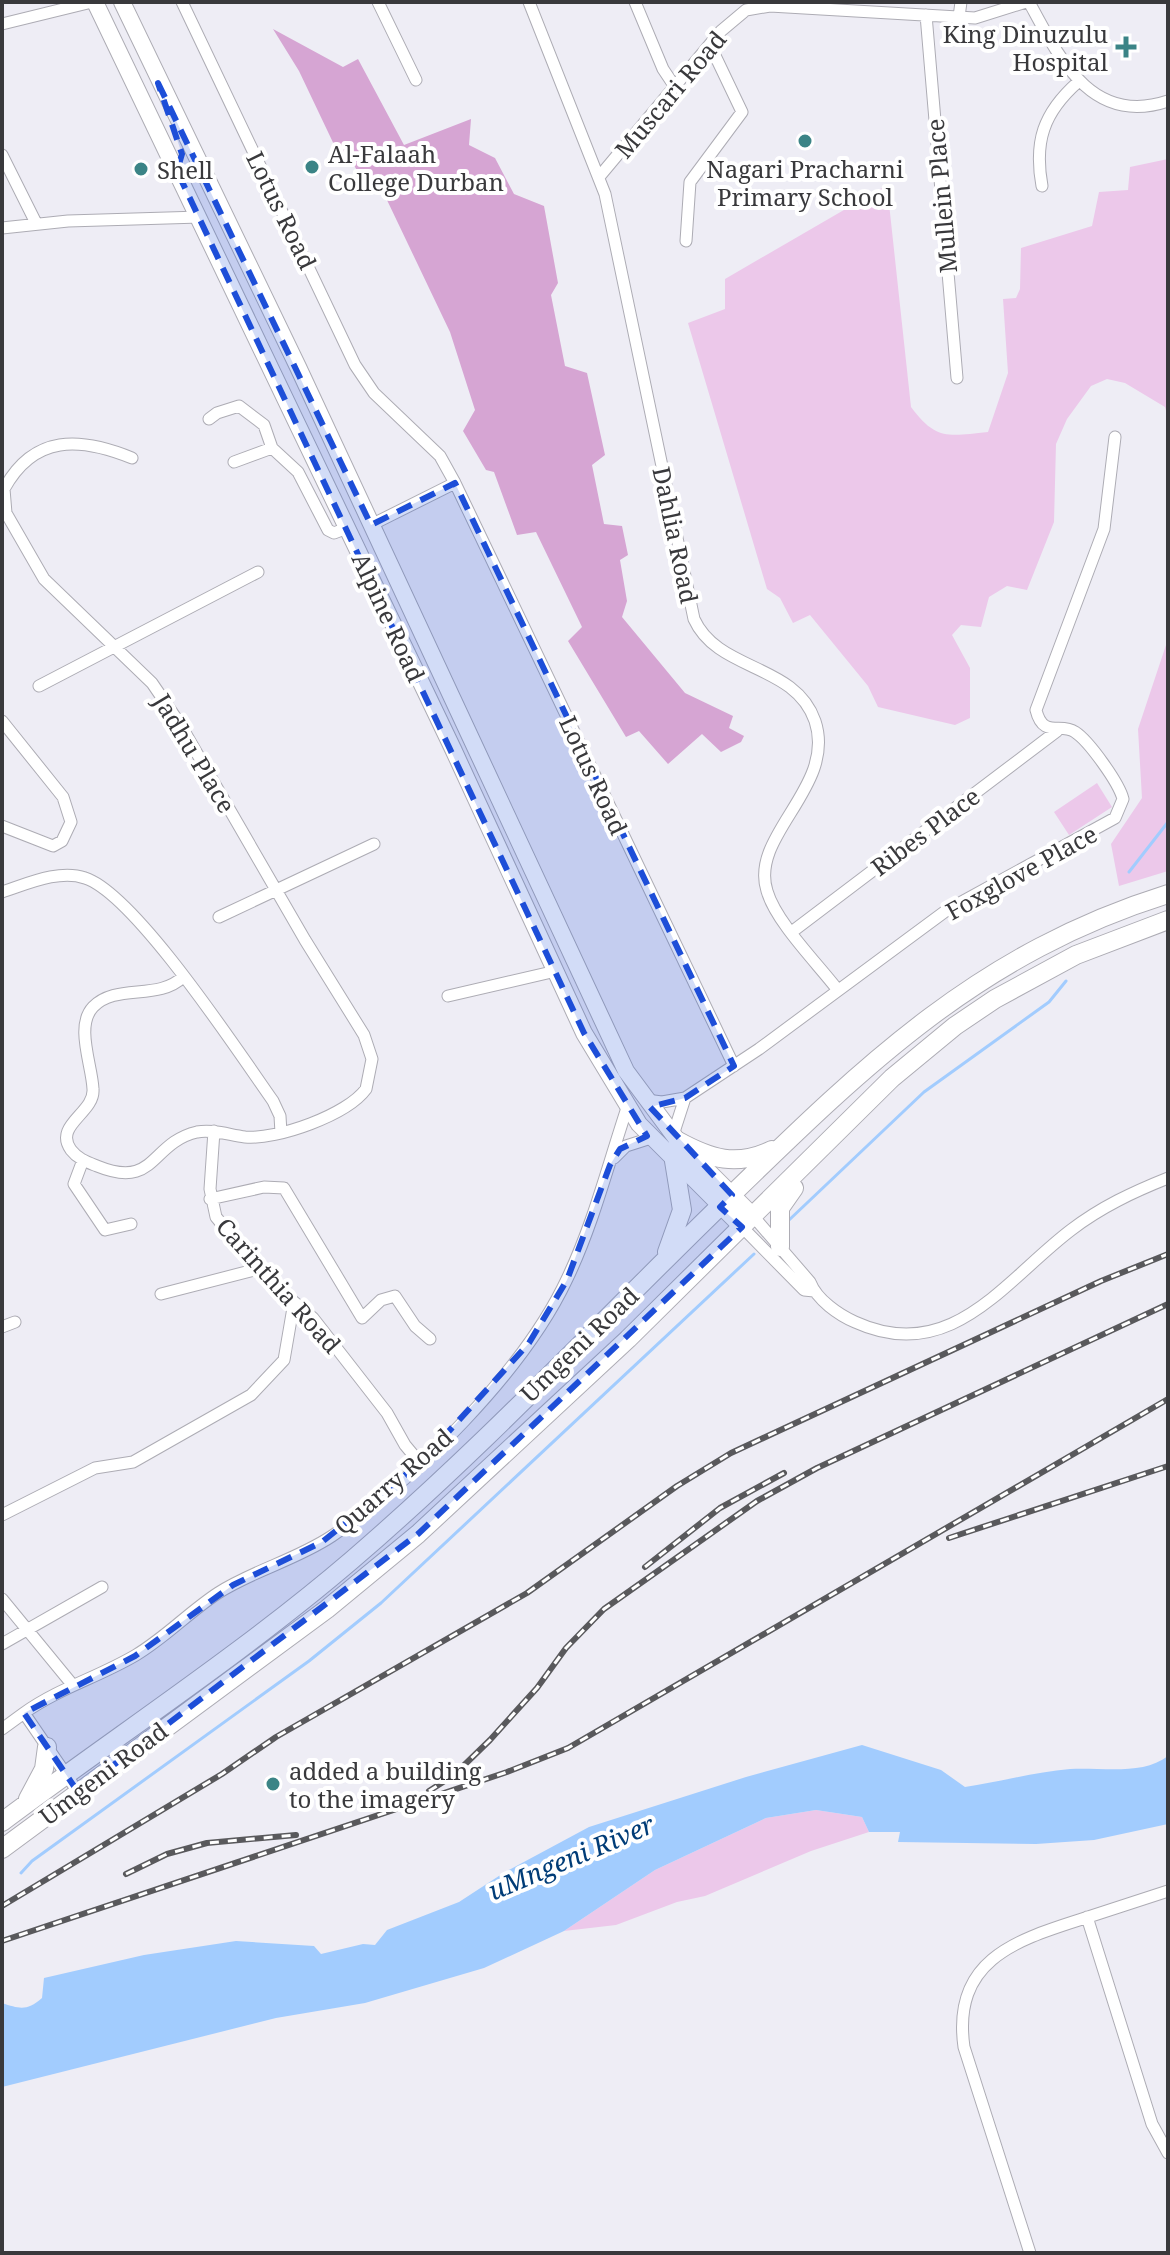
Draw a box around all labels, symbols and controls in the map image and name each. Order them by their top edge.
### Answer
place label: King Dinuzulu Hospital [943,17,1109,78]
street label: Muscari Road [607,23,733,165]
marker: King Dinuzulu Hospital [1115,36,1137,58]
street label: Mullein Place [918,117,964,275]
marker: Nagari Pracharni Primary School [796,132,814,150]
place label: Al-Falaah College Durban [328,137,504,198]
street label: Lotus Road [239,146,325,275]
place label: Nagari Pracharni Primary School [706,152,904,213]
place label: Shell [157,153,214,186]
marker: Al-Falaah College Durban [303,158,321,176]
marker: Shell [132,160,150,178]
street label: Dahlia Road [645,464,707,607]
street label: Alpine Road [345,547,433,687]
street label: Jadhu Place [146,686,244,819]
street label: Lotus Road [552,710,636,840]
street label: Ribes Place [864,779,986,883]
street label: Foxglove Place [939,817,1103,927]
street label: Carinthia Road [209,1210,349,1360]
street label: Umgeni Road [513,1279,646,1409]
street label: Quarry Road [327,1420,459,1542]
street label: Umgeni Road [32,1714,174,1832]
place label: added a building to the imagery [289,1754,482,1815]
marker: added a building to the imagery [264,1775,282,1793]
water label: uMngeni River [482,1805,660,1908]

